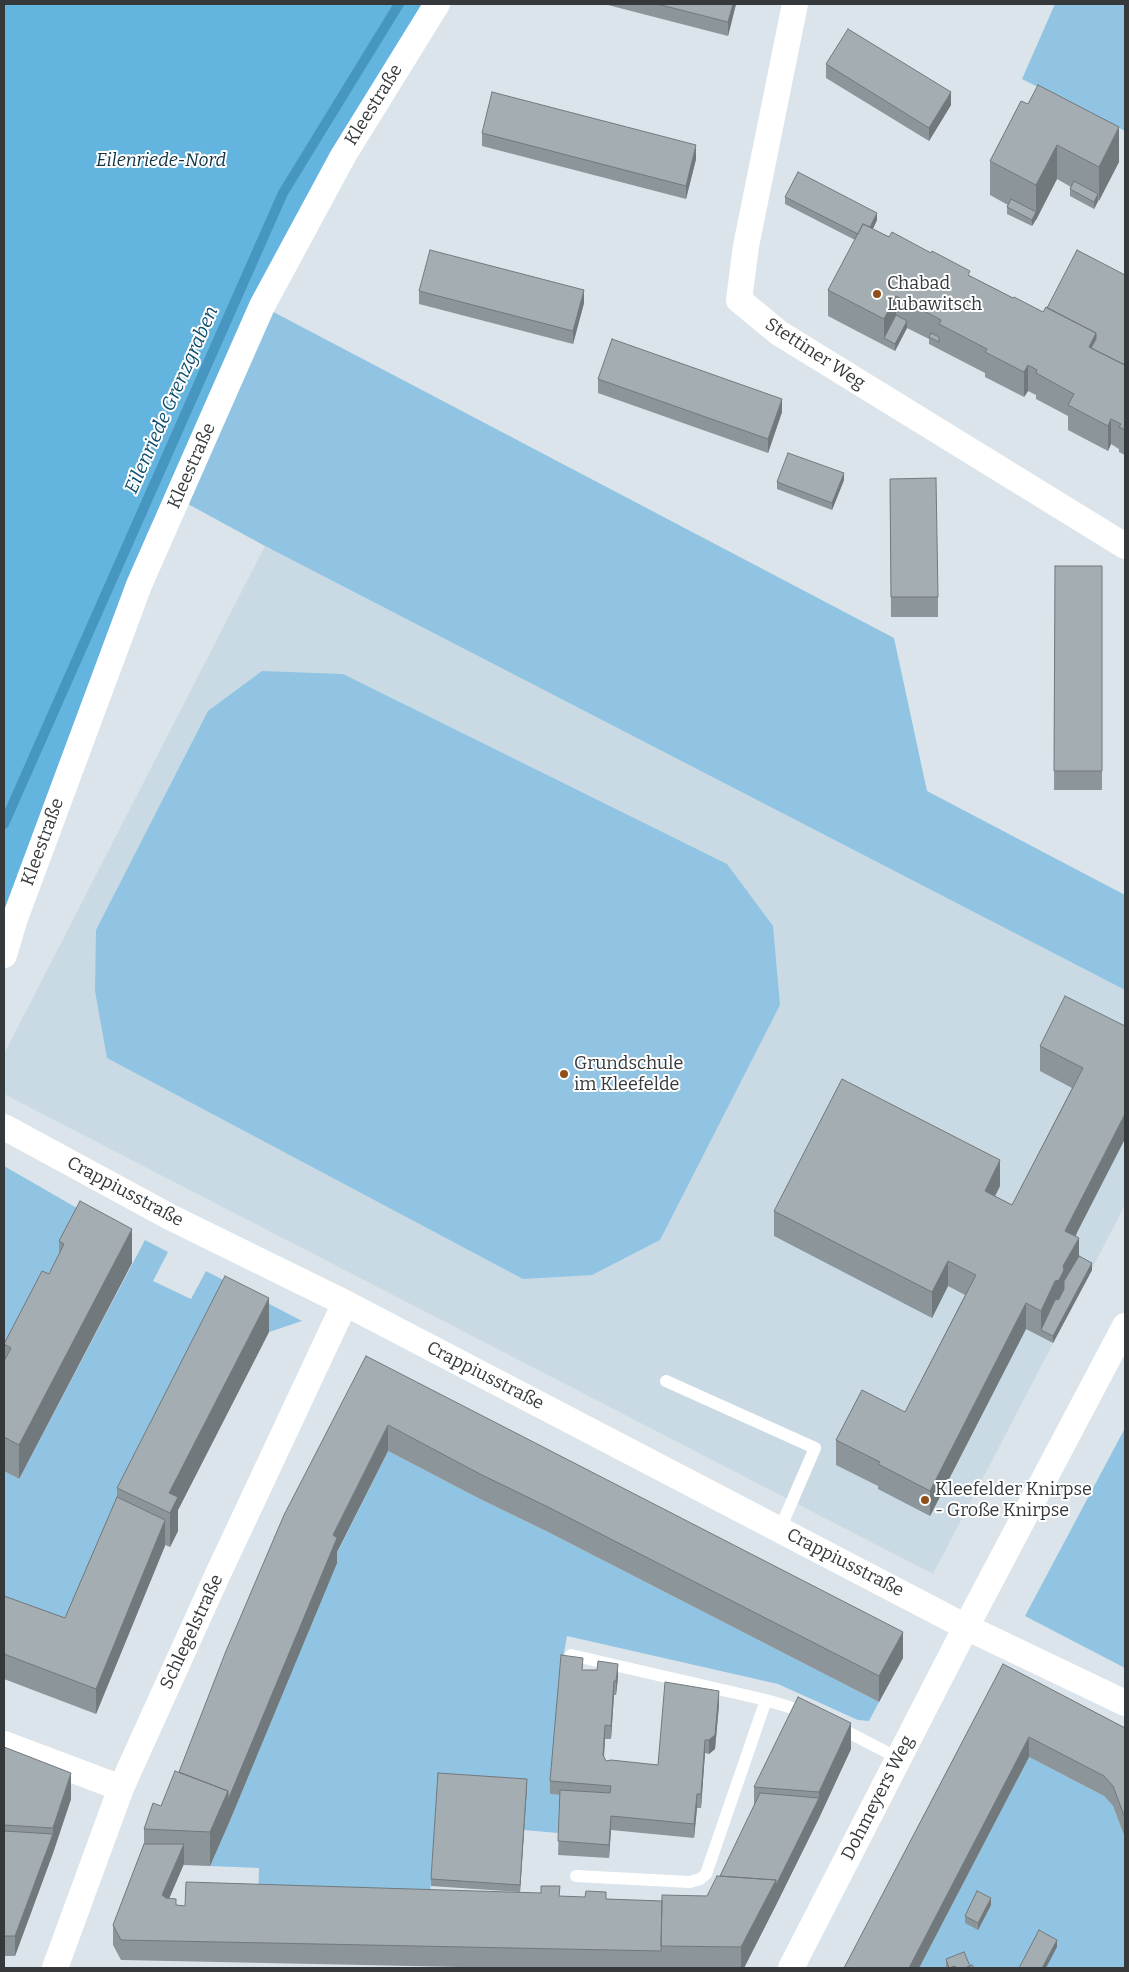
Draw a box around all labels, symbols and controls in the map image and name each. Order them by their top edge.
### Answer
street label: Kleestraße [341,61,407,149]
park label: Eilenriede-Nord [96,150,226,172]
place label: Chabad Lubawitsch [887,273,982,316]
marker: Chabad Lubawitsch [871,288,883,300]
water label: Eilenriede Grenzgraben [120,303,224,497]
street label: Stettiner Weg [761,314,869,394]
street label: Kleestraße [164,420,220,512]
street label: Kleestraße [17,795,69,889]
place label: Grundschule im Kleefelde [574,1053,683,1096]
marker: Grundschule im Kleefelde [558,1068,570,1080]
street label: Crappiusstraße [63,1152,187,1232]
street label: Crappiusstraße [423,1337,547,1415]
place label: Kleefelder Knirpse - Große Knirpse [935,1479,1092,1522]
marker: Kleefelder Knirpse - Große Knirpse [919,1494,931,1506]
street label: Crappiusstraße [783,1524,907,1602]
street label: Schlegelstraße [156,1571,228,1693]
street label: Dohmeyers Weg [837,1732,919,1864]

